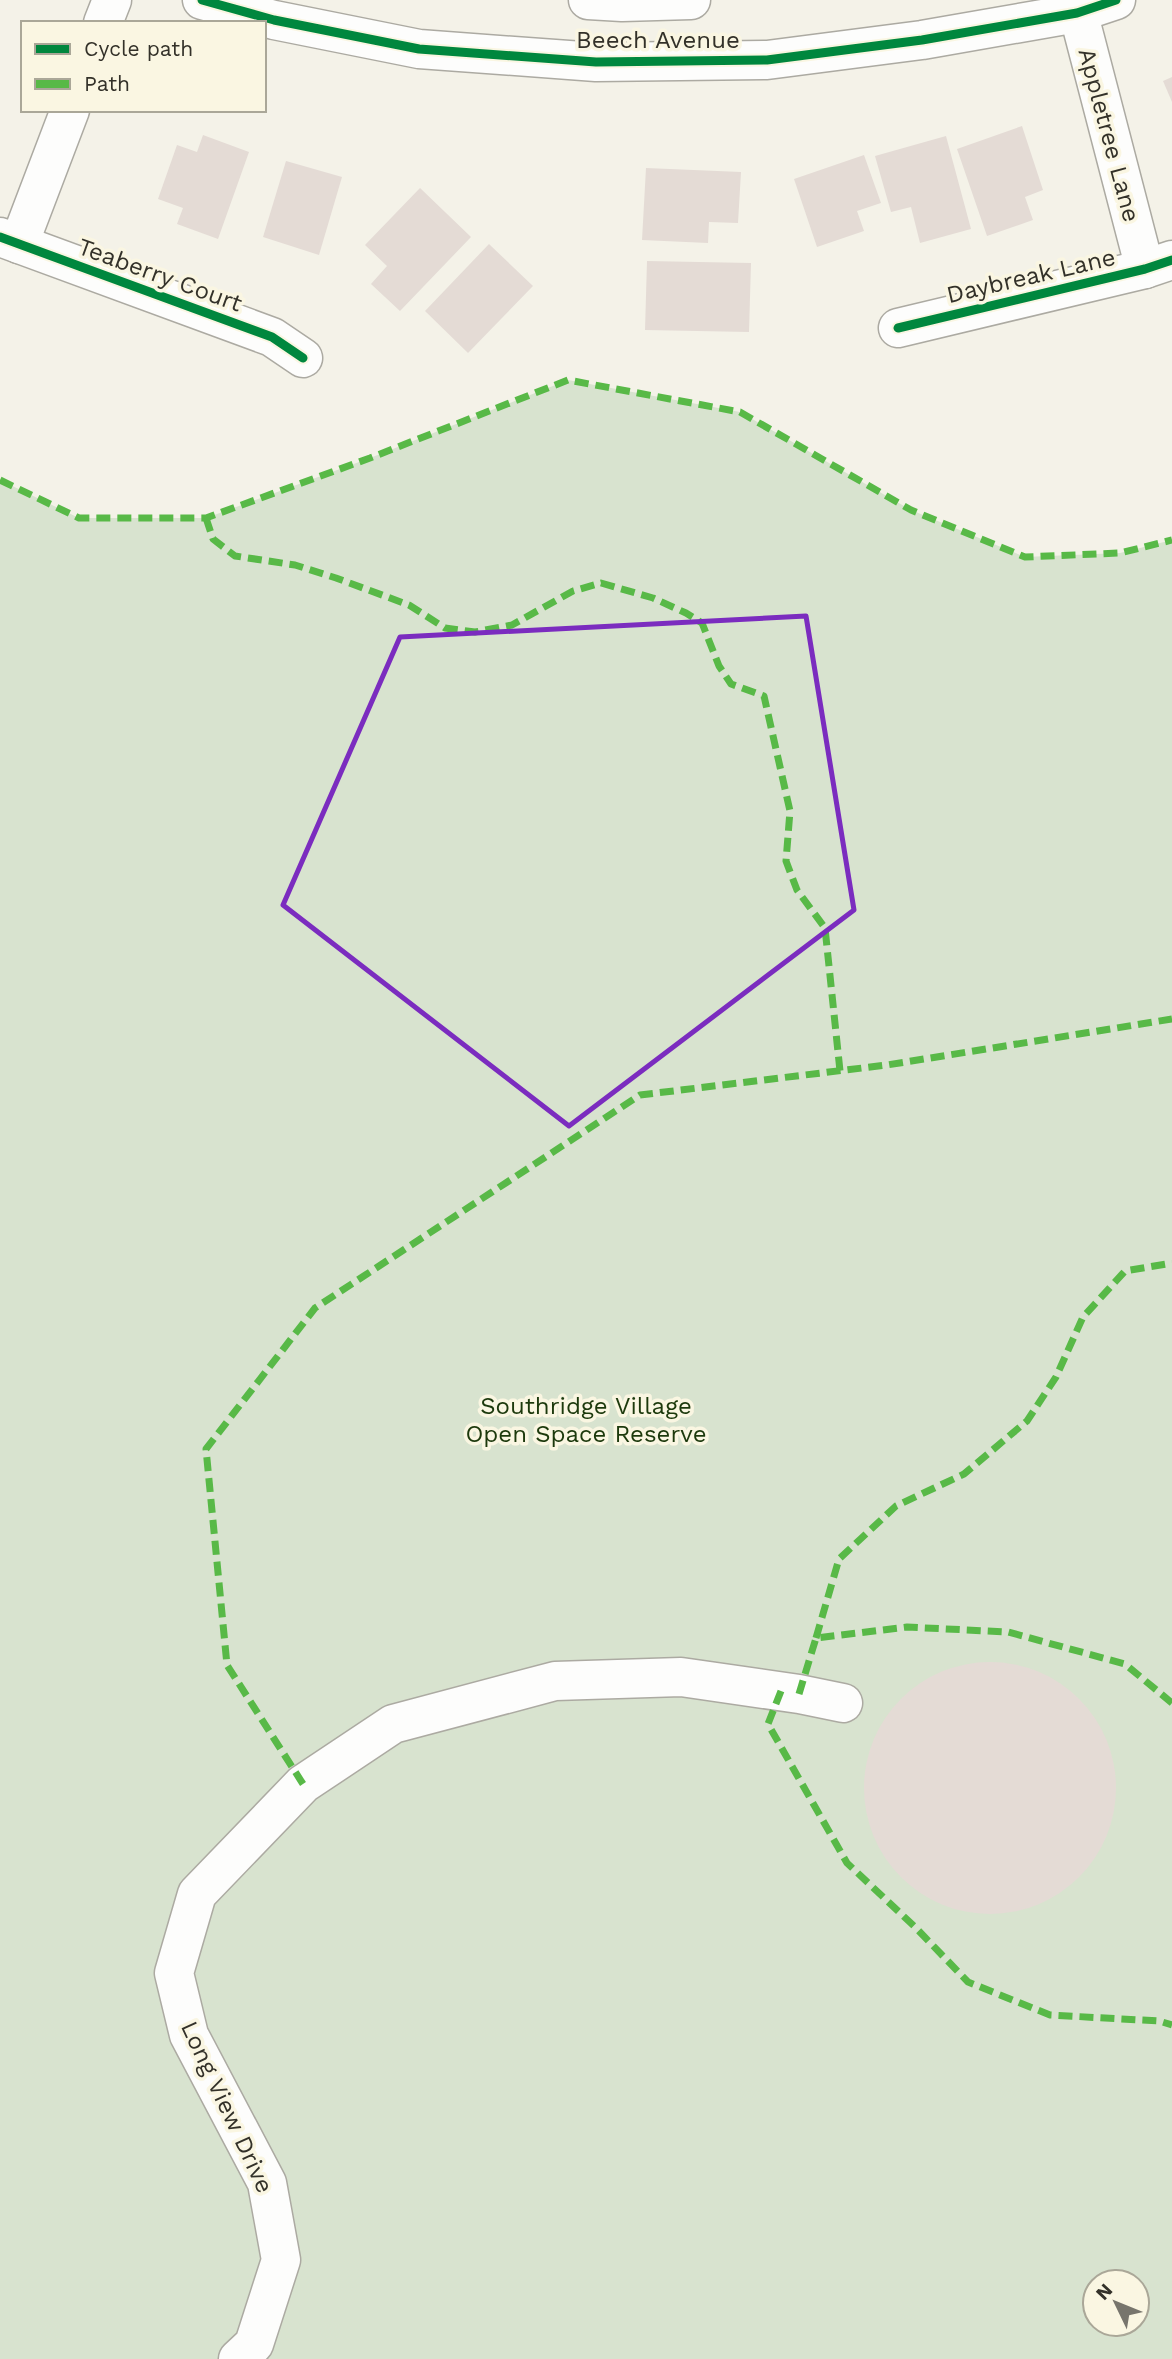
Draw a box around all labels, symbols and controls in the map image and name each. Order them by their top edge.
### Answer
legend [21,21,266,112]
street label: Beech Avenue [576,26,740,54]
text: Cycle path [84,36,193,61]
street label: Appletree Lane [1072,45,1146,225]
text: Path [84,71,130,96]
street label: Teaberry Court [74,232,246,318]
street label: Daybreak Lane [944,243,1118,309]
park label: Southridge Village Open Space Reserve [465,1392,707,1448]
street label: Long View Drive [175,2017,279,2197]
north arrow [1081,2268,1151,2338]
text: N [1091,2279,1117,2305]

